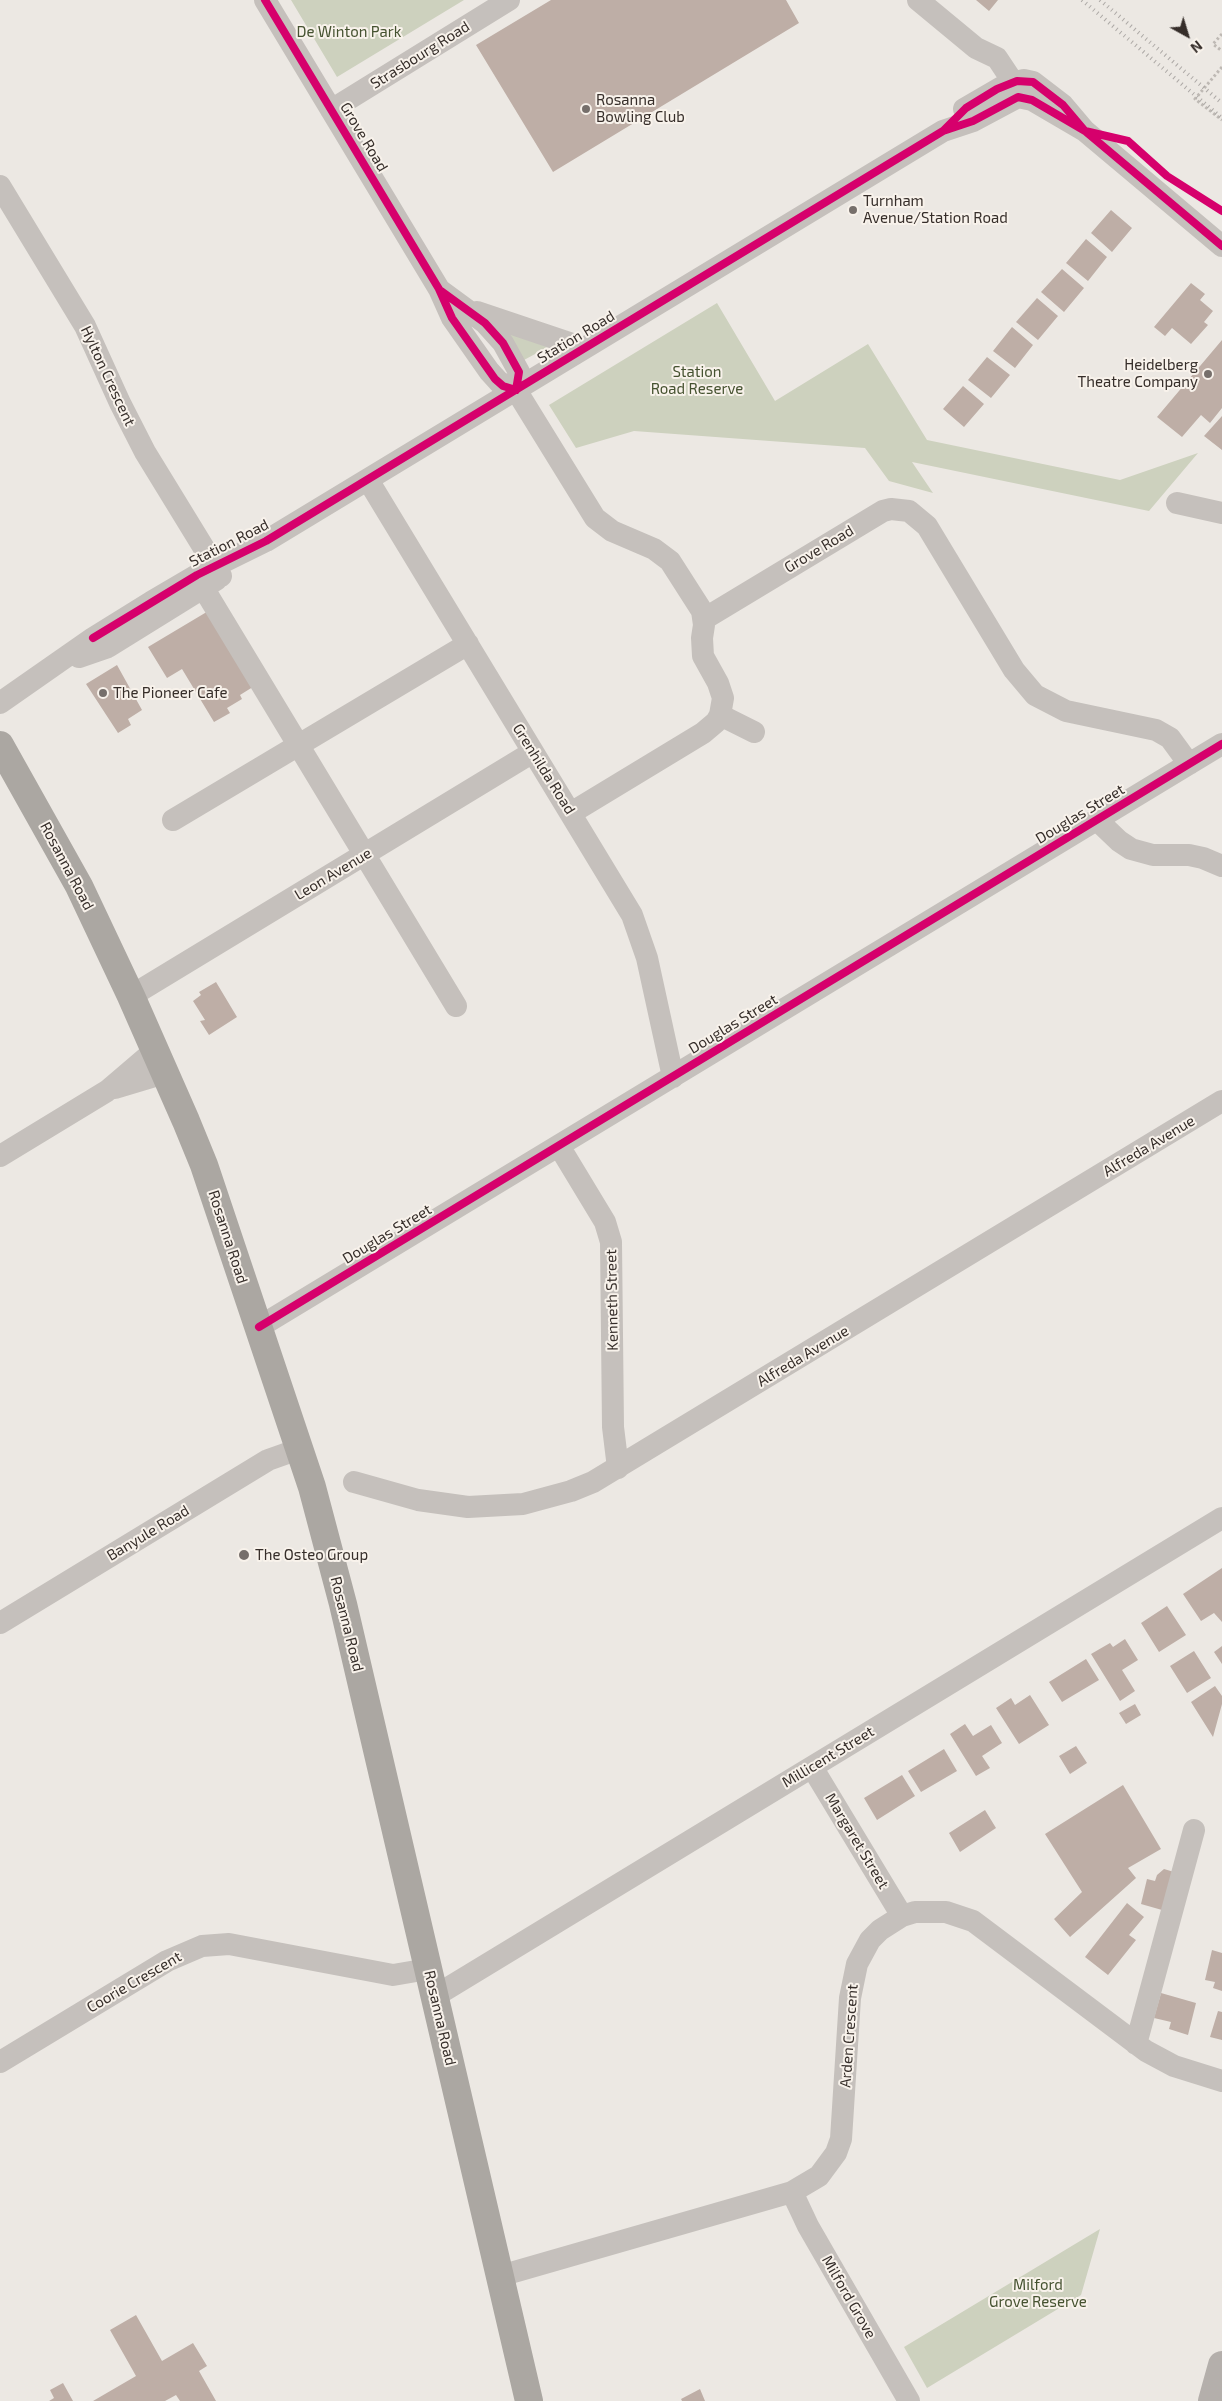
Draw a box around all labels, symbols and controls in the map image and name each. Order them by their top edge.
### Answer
north arrow [1162,10,1212,60]
street label: Strasbourg Road [367,17,473,93]
park label: De Winton Park [297,23,401,41]
text: N [1187,37,1206,57]
place label: Rosanna Bowling Club [596,91,685,126]
street label: Grove Road [336,99,392,175]
marker: Rosanna Bowling Club [580,103,592,115]
place label: Turnham Avenue/Station Road [863,192,1008,227]
marker: Turnham Avenue/Station Road [847,204,859,216]
street label: Station Road [534,307,618,367]
street label: Hylton Crescent [77,323,139,429]
place label: Heidelberg Theatre Company [1078,356,1198,391]
park label: Station Road Reserve [651,363,743,398]
marker: Heidelberg Theatre Company [1202,368,1214,380]
street label: Station Road [186,515,272,571]
street label: Grove Road [781,521,857,577]
place label: The Pioneer Cafe [113,684,228,702]
marker: The Pioneer Cafe [97,687,109,699]
street label: Grenhilda Road [509,720,579,818]
street label: Douglas Street [1032,780,1128,848]
street label: Rosanna Road [36,819,98,913]
street label: Leon Avenue [291,844,375,904]
street label: Douglas Street [685,990,781,1058]
street label: Alfreda Avenue [1100,1112,1198,1180]
street label: Rosanna Road [204,1188,252,1286]
street label: Douglas Street [339,1200,435,1268]
street label: Kenneth Street [602,1249,622,1351]
street label: Alfreda Avenue [754,1322,852,1390]
street label: Banyule Road [103,1501,193,1565]
place label: The Osteo Group [255,1546,368,1564]
marker: The Osteo Group [237,1548,251,1562]
street label: Rosanna Road [327,1575,367,1673]
street label: Millicent Street [779,1722,877,1792]
street label: Margaret Street [821,1790,893,1892]
street label: Coorie Crescent [83,1948,185,2016]
street label: Rosanna Road [420,1969,460,2067]
street label: Arden Crescent [836,1984,862,2088]
street label: Milford Grove [818,2252,880,2342]
park label: Milford Grove Reserve [989,2276,1087,2311]

